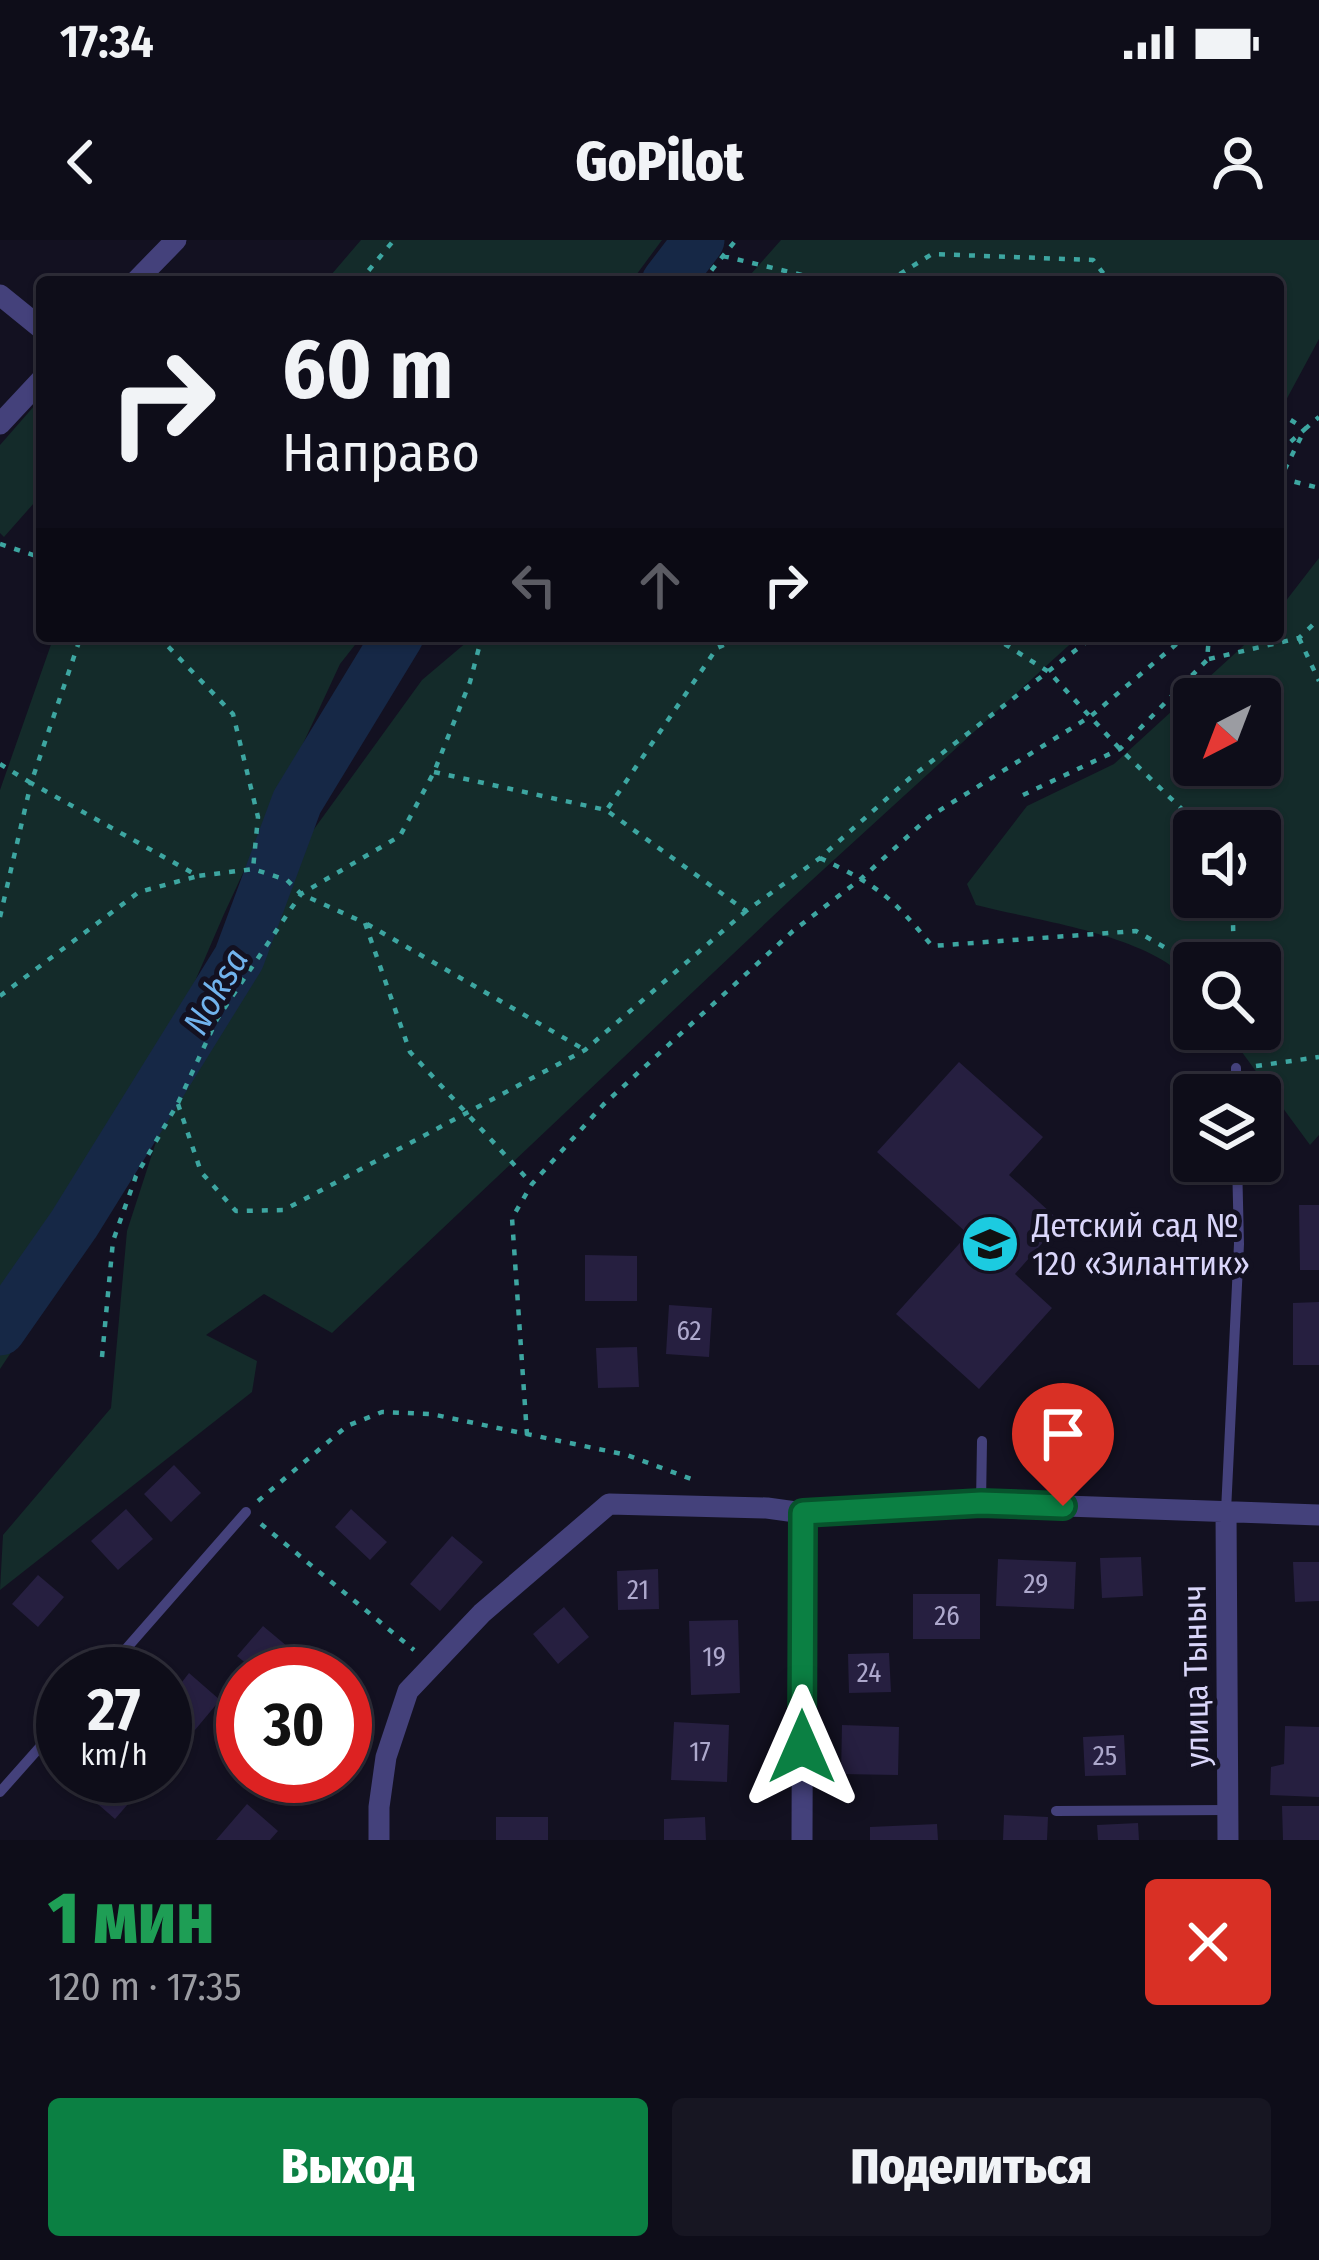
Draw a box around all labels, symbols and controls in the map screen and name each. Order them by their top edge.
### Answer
text: 17:34 [60,15,154,69]
icon: back [48,129,114,195]
icon: person [1205,129,1271,195]
text: GoPilot [576,130,743,194]
text: 60 m [282,319,453,420]
icon: right [84,324,240,480]
text: Направо [282,421,480,485]
icon: left [501,552,567,618]
icon: ahead [627,552,693,618]
icon: right [753,552,819,618]
north arrow [1173,678,1281,786]
map controls [1173,678,1281,1182]
button: sound [1173,810,1281,918]
water label: Noksa [174,940,258,1043]
button: search [1173,942,1281,1050]
button: layers [1173,1074,1281,1182]
place label: Детский сад № 120 «Зилантик» [1031,1206,1250,1284]
school or university icon: Детский сад № 120 «Зилантик» [959,1213,1021,1275]
house number: 62 [676,1315,702,1347]
pin [1012,1383,1114,1506]
icon: arrive [1030,1401,1096,1467]
house number: 29 [1024,1568,1048,1600]
house number: 21 [627,1574,649,1606]
street label: улица Тыныч [1174,1584,1218,1768]
house number: 26 [934,1600,960,1632]
house number: 19 [702,1641,726,1673]
speed limit sign: 30 [216,1647,372,1803]
house number: 24 [857,1657,881,1689]
text: 27 [87,1674,141,1746]
position arrow [739,1684,865,1810]
house number: 17 [689,1736,711,1768]
text: km/h [81,1737,147,1773]
house number: 25 [1093,1740,1117,1772]
text: 1 мин [48,1876,214,1962]
button: close [1145,1879,1271,2005]
text: 120 m · 17:35 [48,1964,242,2010]
button: Выход [48,2098,648,2236]
button: Поделиться [672,2098,1271,2236]

